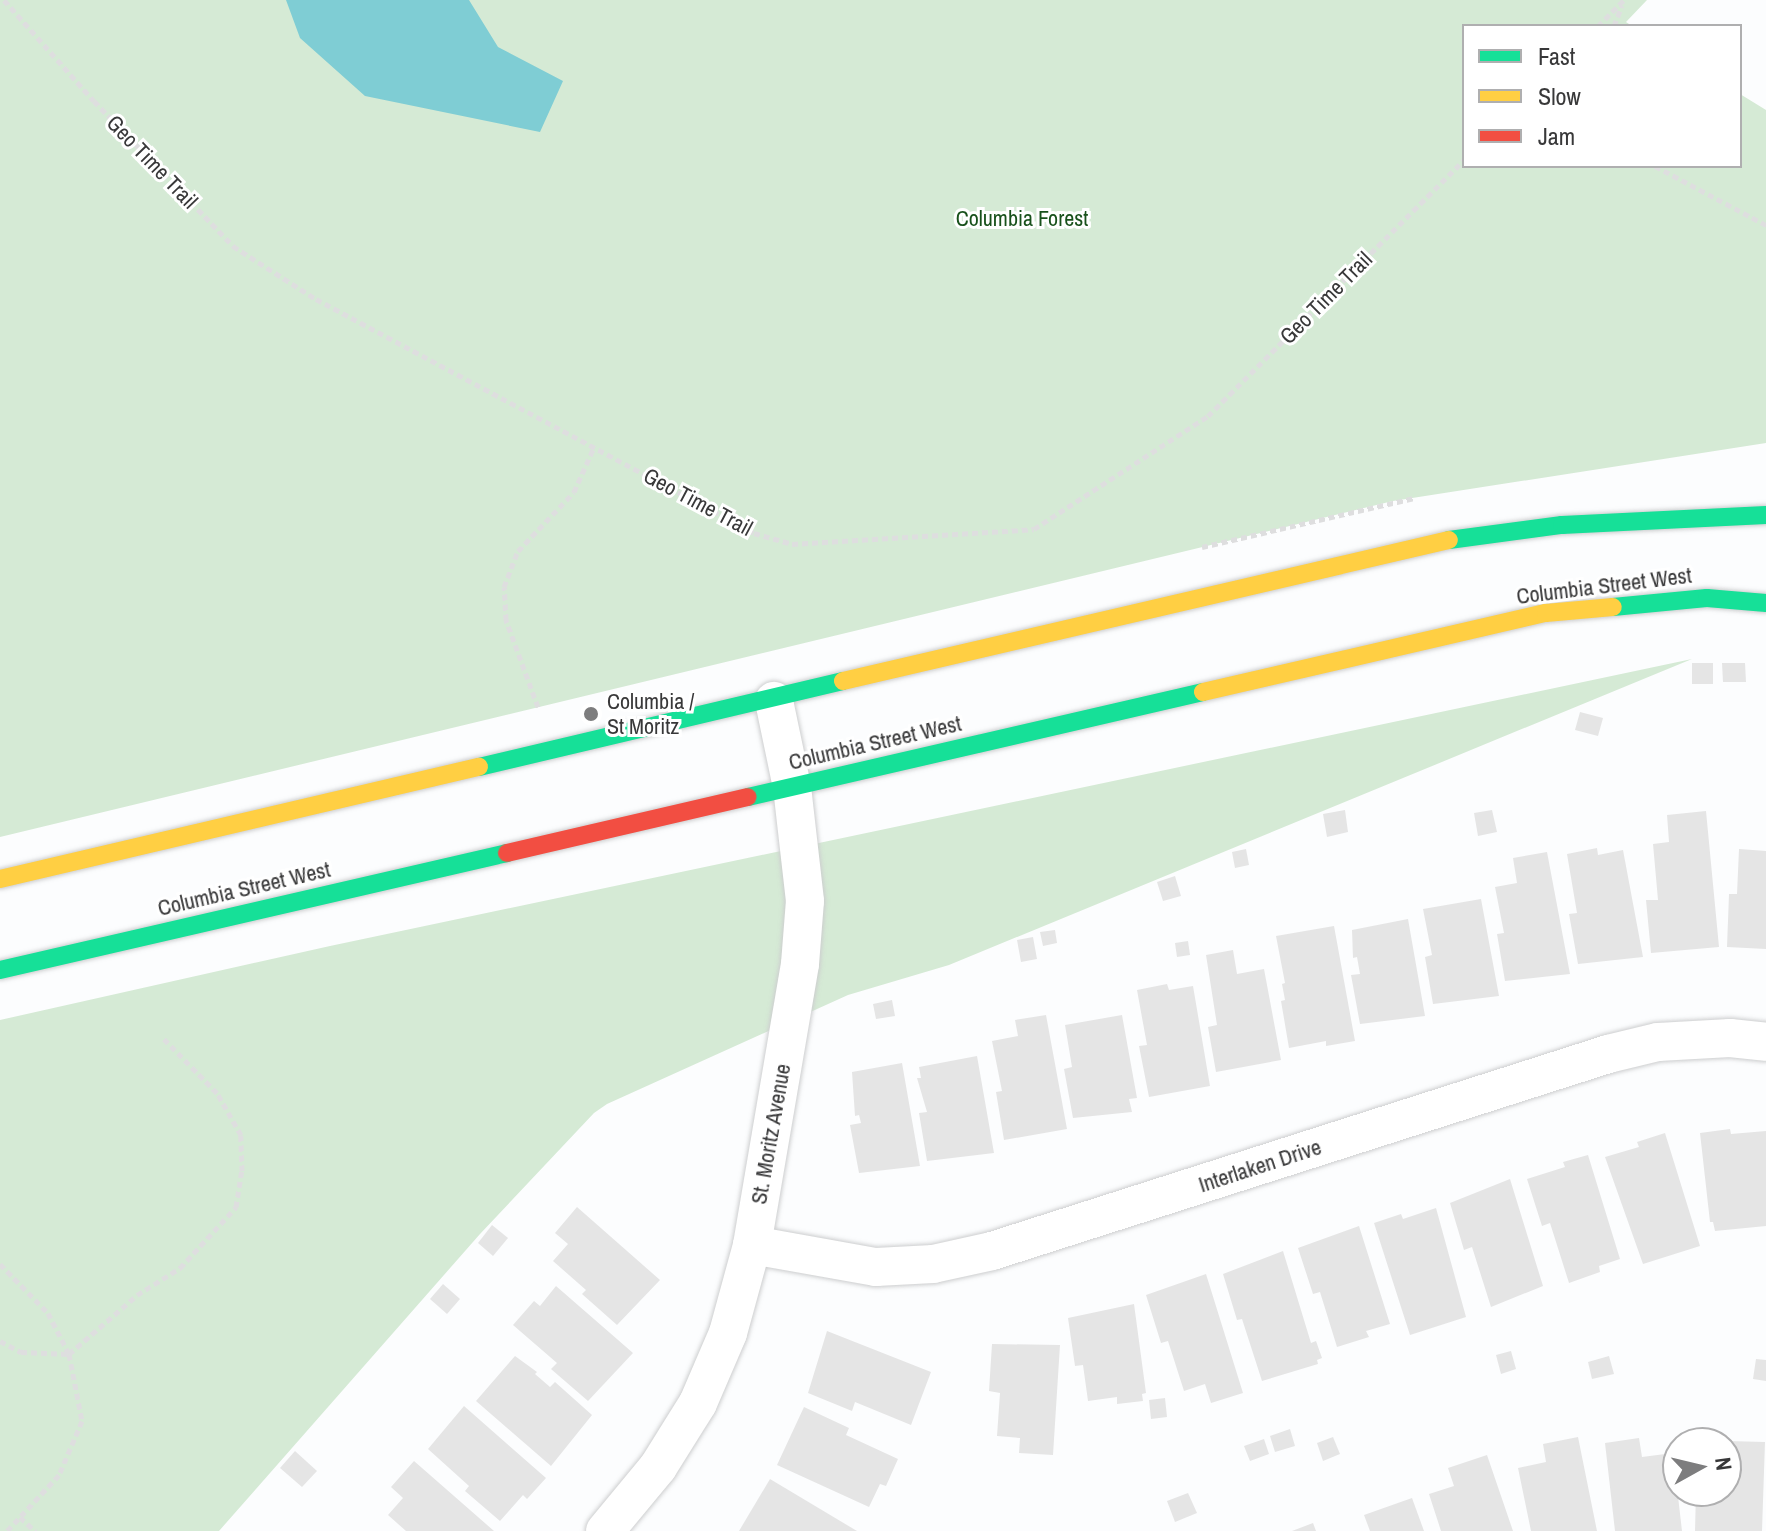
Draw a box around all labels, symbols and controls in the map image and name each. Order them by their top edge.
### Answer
legend [1462,24,1742,168]
text: Fast [1538,40,1575,72]
text: Slow [1538,80,1581,112]
street label: Geo Time Trail [101,110,203,214]
text: Jam [1538,120,1575,152]
park label: Columbia Forest [956,206,1088,232]
street label: Geo Time Trail [1274,246,1378,350]
street label: Geo Time Trail [639,462,757,542]
street label: Columbia Street West [1515,562,1693,610]
place label: Columbia / St Moritz [607,688,694,740]
marker: Columbia / St Moritz [582,705,600,723]
street label: Columbia Street West [786,710,964,776]
street label: Columbia Street West [155,856,333,922]
street label: St. Moritz Avenue [746,1061,796,1207]
street label: Interlaken Drive [1195,1134,1325,1198]
north arrow [1662,1427,1742,1507]
text: N [1708,1455,1740,1472]

